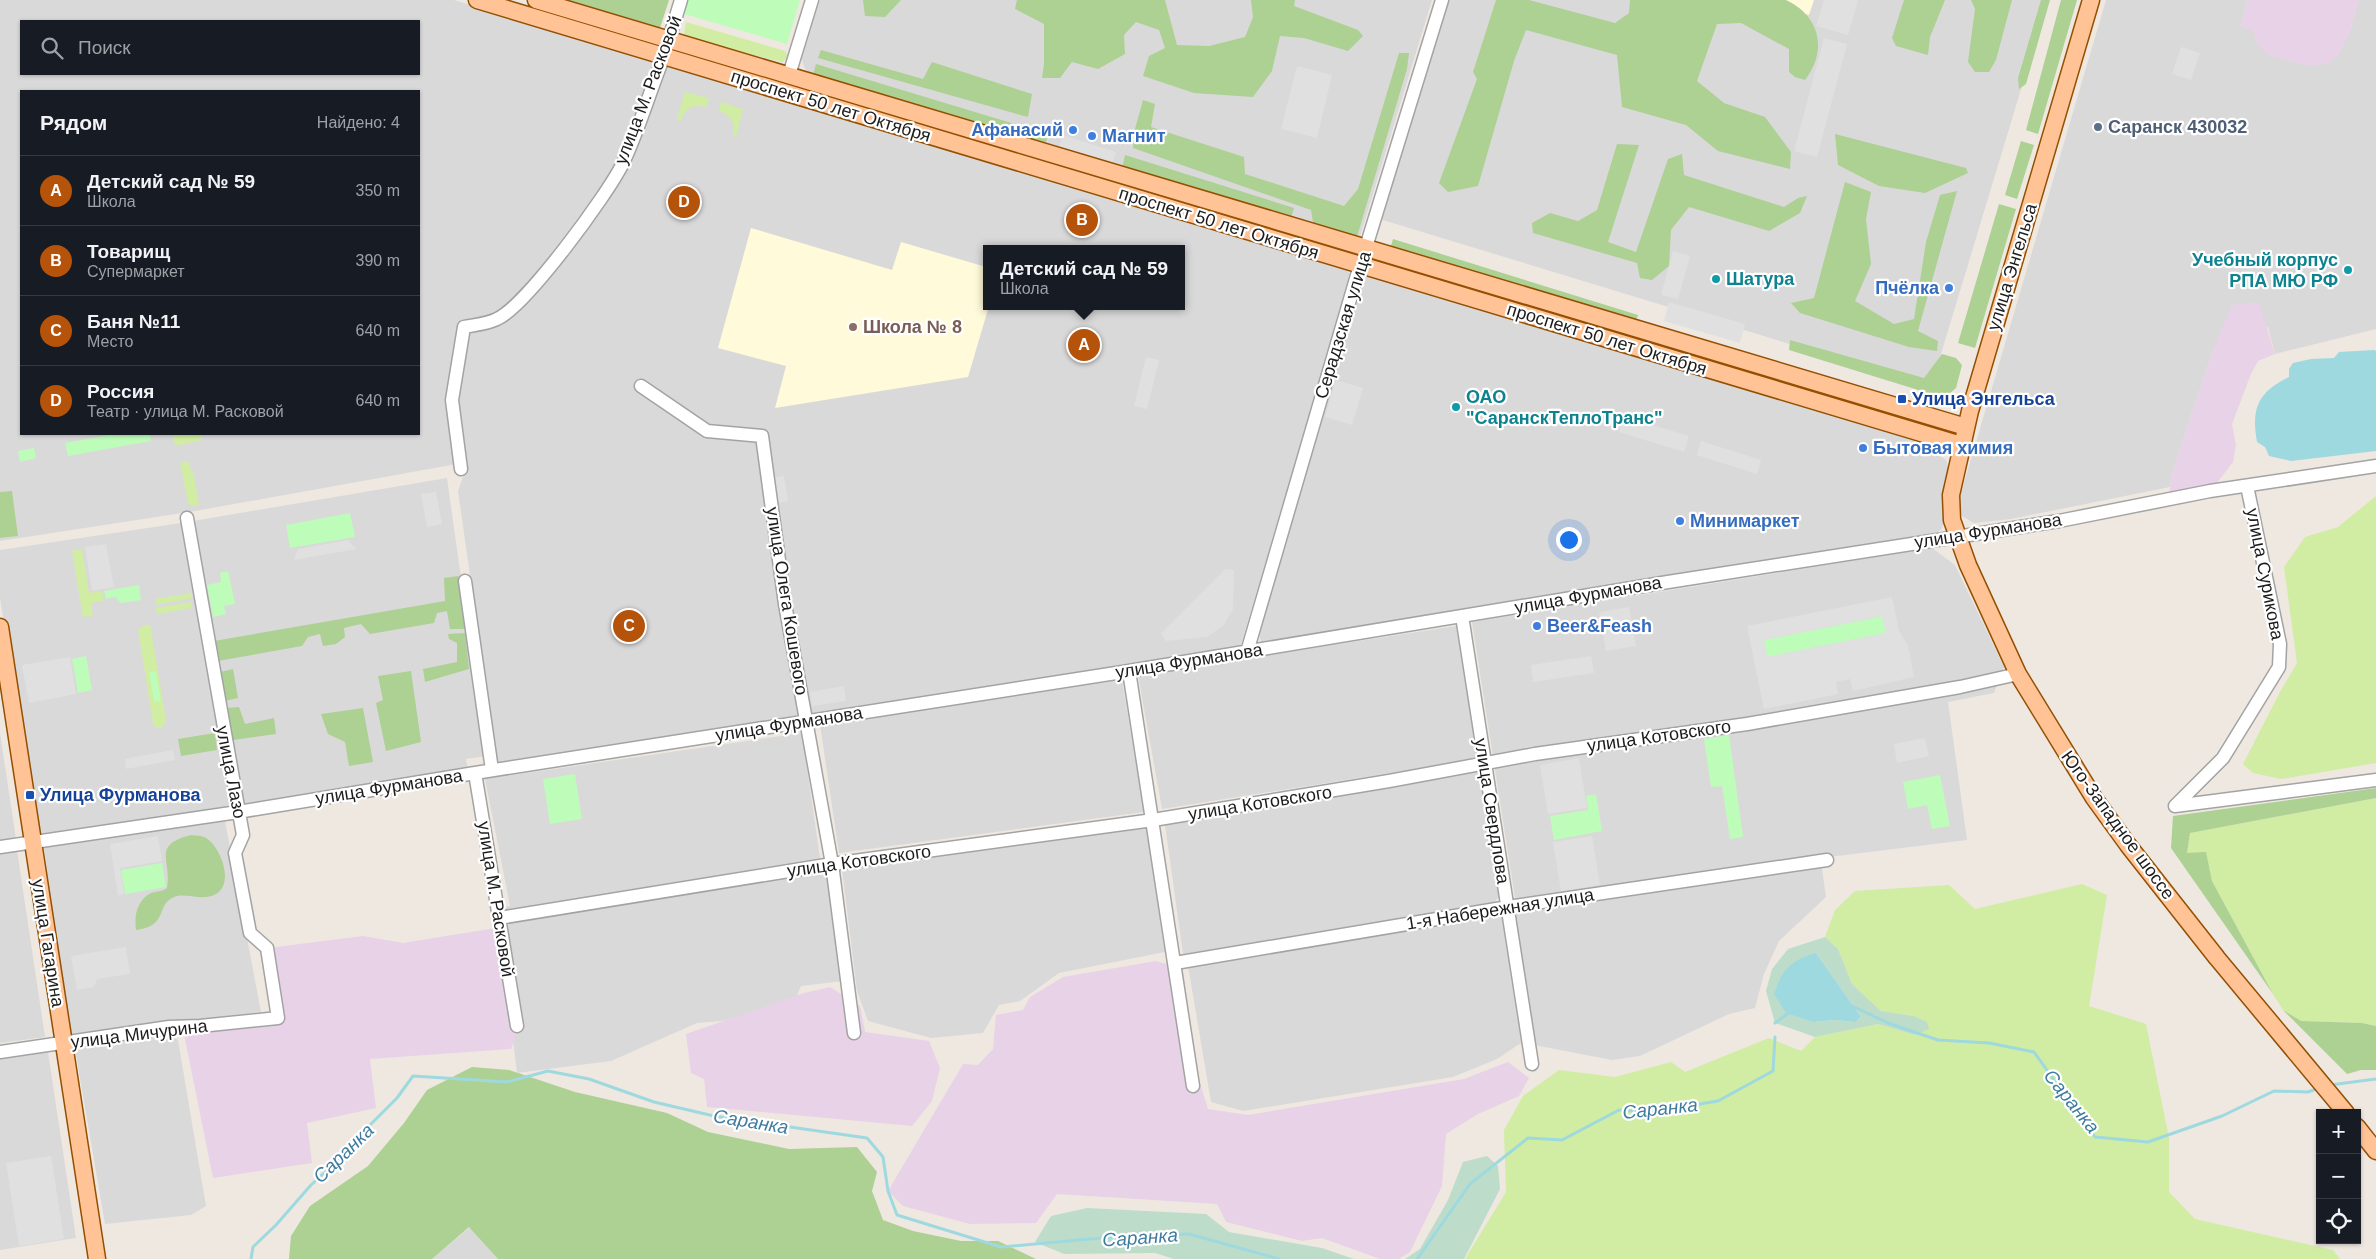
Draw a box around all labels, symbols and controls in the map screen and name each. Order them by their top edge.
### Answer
street label: улица М. Расковой [610,13,686,167]
search box [20,20,420,75]
icon: search [38,34,66,62]
text: Поиск [78,37,131,58]
street label: проспект 50 лет Октября [729,66,933,146]
text: Рядом [40,111,107,134]
text: Найдено: 4 [317,114,400,131]
place label: Саранск 430032 [2108,117,2247,137]
place label: Афанасий [971,120,1063,140]
marker: Саранск 430032 [2092,121,2104,133]
marker: Афанасий [1067,124,1079,136]
place label: Магнит [1102,126,1166,146]
marker: Магнит [1086,130,1098,142]
text: Детский сад № 59 [87,171,255,192]
text: A [50,182,62,199]
text: 350 m [356,182,400,199]
pin: D [668,183,700,221]
street label: проспект 50 лет Октября [1117,183,1321,263]
text: Школа [87,193,136,210]
street label: улица Энгельса [1983,200,2041,333]
pin: B [1066,201,1098,239]
text: Товарищ [87,241,170,262]
popup [983,245,1185,310]
street label: Серадзская улица [1311,248,1375,401]
place label: Учебный корпус РПА МЮ РФ [2192,250,2338,291]
text: B [50,252,62,269]
text: 390 m [356,252,400,269]
text: Детский сад № 59 [1000,258,1168,279]
text: Супермаркет [87,263,185,280]
marker: Учебный корпус РПА МЮ РФ [2342,264,2354,276]
place label: Шатура [1726,269,1795,289]
marker: Шатура [1710,273,1722,285]
place label: Пчёлка [1875,278,1940,298]
text: Школа [1000,280,1049,297]
marker: Пчёлка [1943,282,1955,294]
street label: проспект 50 лет Октября [1505,299,1709,379]
text: Баня №11 [87,311,180,332]
place label: Школа № 8 [863,317,962,337]
marker: Школа № 8 [847,321,859,333]
text: C [50,322,62,339]
text: 640 m [356,322,400,339]
pin: A [1068,326,1100,364]
text: Место [87,333,133,350]
text: Россия [87,381,154,402]
place label: ОАО "СаранскТеплоТранс" [1466,387,1663,428]
place label: Улица Энгельса [1912,389,2056,409]
text: D [50,392,62,409]
text: 640 m [356,392,400,409]
marker: Улица Энгельса [1896,393,1908,405]
marker: ОАО "СаранскТеплоТранс" [1450,401,1462,413]
text: Театр · улица М. Расковой [87,403,284,420]
place label: Бытовая химия [1873,438,2013,458]
marker: Бытовая химия [1857,442,1869,454]
street label: улица Олега Кошевого [762,505,812,697]
street label: улица Сурикова [2242,506,2288,643]
street label: улица Фурманова [1913,509,2064,553]
place label: Минимаркет [1690,511,1800,531]
marker: Минимаркет [1674,515,1686,527]
your location [1556,527,1582,553]
street label: улица Фурманова [1513,572,1664,618]
pin: C [613,607,645,645]
place label: Beer&Feash [1547,616,1652,636]
marker: Beer&Feash [1531,620,1543,632]
street label: улица Фурманова [1114,639,1265,683]
street label: улица Фурманова [714,702,865,746]
street label: улица Котовского [1586,716,1732,756]
street label: улица Лазо [212,724,250,820]
street label: улица Свердлова [1471,737,1514,886]
street label: Юго-Западное шоссе [2057,747,2179,903]
street label: улица Фурманова [314,765,465,809]
street label: улица Котовского [1187,782,1333,824]
place label: Улица Фурманова [40,785,202,805]
marker: Улица Фурманова [24,789,36,801]
street label: улица М. Расковой [474,820,518,978]
street label: улица Котовского [786,841,932,881]
street label: улица Гагарина [28,878,68,1009]
street label: 1-я Набережная улица [1405,884,1596,934]
street label: улица Мичурина [69,1016,210,1052]
water label: Саранка [2040,1065,2104,1137]
water label: Саранка [1621,1094,1699,1123]
water label: Саранка [712,1105,790,1138]
map controls [2316,1109,2361,1244]
button: + [2316,1109,2361,1154]
water label: Саранка [309,1120,378,1187]
button: − [2316,1154,2361,1199]
button: locate [2316,1199,2361,1244]
water label: Саранка [1102,1224,1178,1251]

